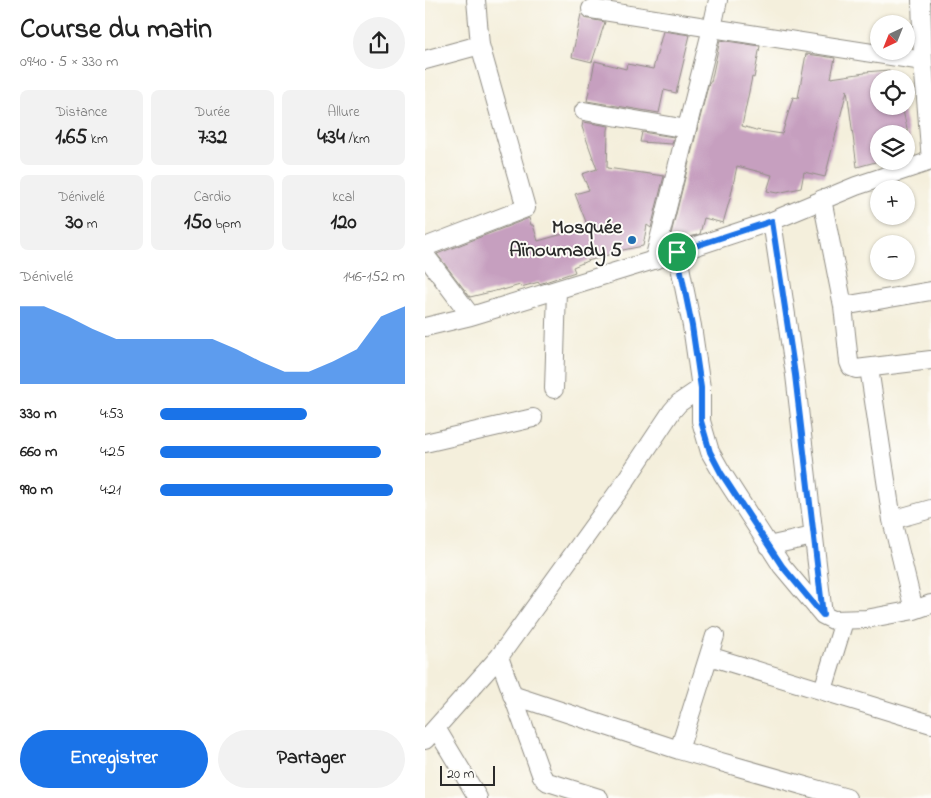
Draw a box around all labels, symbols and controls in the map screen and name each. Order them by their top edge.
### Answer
text: Course du matin [20,10,212,51]
north arrow [870,15,915,60]
map controls [870,15,915,280]
button: share [353,17,405,69]
text: 09:40 · 5 × 330 m [20,50,119,74]
button: locate [870,70,915,115]
text: Distance [56,102,107,123]
text: Durée [195,102,230,123]
text: Allure [328,102,359,123]
text: 1.65 [55,123,87,153]
text: 7:32 [198,123,227,153]
text: 4:34 [317,123,345,153]
button: layers [870,125,915,170]
text: km [87,129,108,150]
text: /km [345,129,370,150]
button: + [870,180,915,225]
text: Dénivelé [58,187,105,208]
text: Cardio [194,187,231,208]
text: kcal [332,187,355,208]
text: 30 [65,208,83,238]
text: 150 [184,208,212,238]
text: 120 [330,208,357,238]
text: m [83,214,98,235]
text: bpm [212,214,241,235]
place label: Mosquée Aïnoumady 5 [509,214,623,267]
pin [656,231,698,273]
marker: Mosquée Aïnoumady 5 [626,234,638,246]
button: − [870,235,915,280]
icon: arrive [663,238,691,266]
text: Dénivelé [20,265,73,289]
text: 146–152 m [343,265,405,289]
text: 330 m [20,402,57,426]
text: 4:53 [100,402,124,426]
text: 660 m [20,440,57,464]
text: 4:25 [100,440,125,464]
text: 990 m [20,478,53,502]
text: 4:21 [100,478,121,502]
button: Enregistrer [20,730,208,788]
button: Partager [218,730,405,788]
scale bar [440,763,495,786]
text: 20 m [447,764,474,785]

